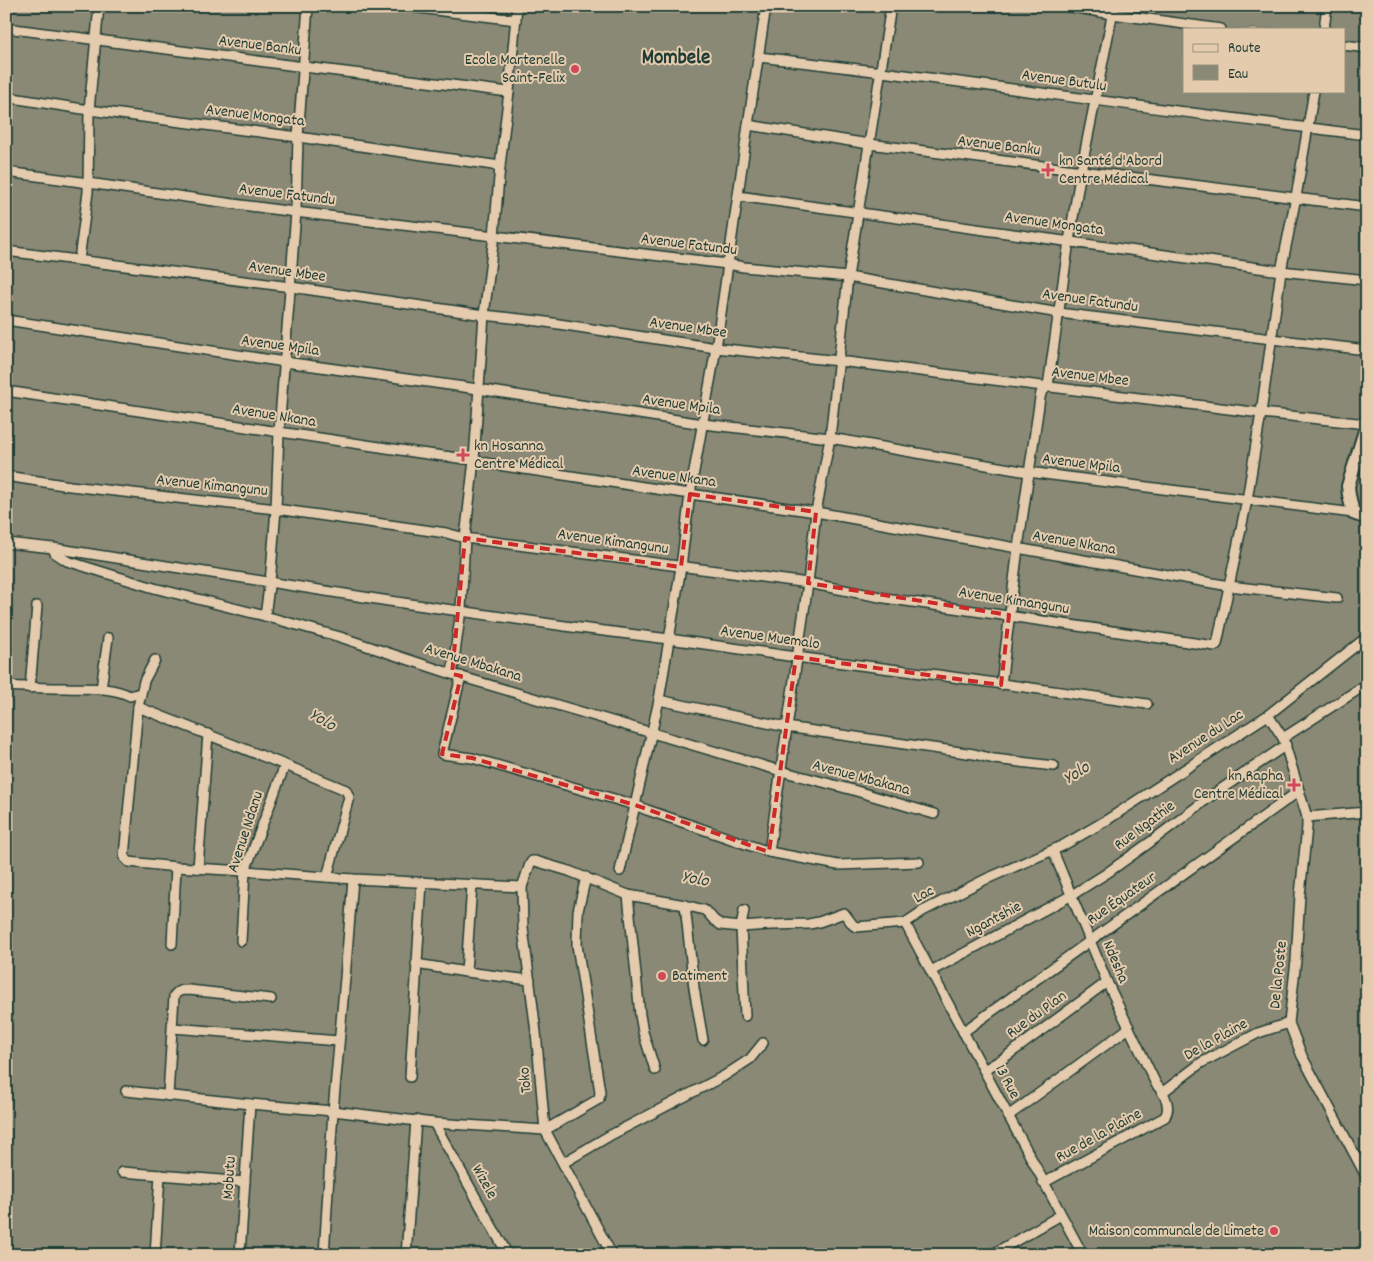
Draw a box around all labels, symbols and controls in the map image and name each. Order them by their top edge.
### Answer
legend [1183,28,1346,92]
street label: Avenue Banku [217,30,303,63]
text: Route [1228,38,1261,60]
district label: Mombele [642,44,710,74]
place label: Ecole Martenelle Saint-Felix [465,49,565,90]
marker: Ecole Martenelle Saint-Felix [569,63,581,75]
street label: Avenue Butulu [1020,64,1108,98]
text: Eau [1228,64,1248,86]
street label: Avenue Mongata [204,99,306,134]
street label: Avenue Banku [956,130,1042,163]
place label: kn Santé d'Abord Centre Médical [1059,150,1162,191]
marker: kn Santé d'Abord Centre Médical [1041,163,1055,177]
street label: Avenue Fatundu [238,178,336,212]
street label: Avenue Mongata [1003,206,1105,242]
street label: Avenue Fatundu [640,228,738,262]
street label: Avenue Mbee [247,255,327,289]
street label: Avenue Fatundu [1041,283,1140,319]
street label: Avenue Mbee [648,311,728,345]
street label: Avenue Mpila [240,329,321,363]
street label: Avenue Mbee [1050,361,1130,393]
street label: Avenue Mpila [641,388,722,422]
street label: Avenue Nkana [231,398,318,434]
place label: kn Hosanna Centre Médical [474,435,564,476]
marker: kn Hosanna Centre Médical [456,448,470,462]
street label: Avenue Mpila [1041,448,1122,480]
street label: Avenue Nkana [631,460,718,494]
street label: Avenue Kimangunu [155,469,269,503]
street label: Avenue Kimangunu [556,523,670,561]
street label: Avenue Nkana [1030,524,1118,562]
street label: Avenue Kimangunu [957,581,1071,621]
street label: Avenue Muemalo [719,620,821,656]
street label: Avenue Mbakana [422,637,525,689]
water label: Yolo [304,703,341,739]
street label: Avenue du Lac [1164,704,1248,770]
street label: Avenue Mbakana [810,754,913,802]
water label: Yolo [1059,756,1096,792]
place label: kn Rapha Centre Médical [1194,765,1283,806]
marker: kn Rapha Centre Médical [1287,778,1301,792]
street label: Avenue Ndanu [222,788,270,876]
street label: Rue Ngathie [1110,795,1180,857]
water label: Yolo [680,865,711,895]
street label: Rue Équateur [1083,867,1161,931]
street label: Lac [909,880,939,910]
street label: Ngantshie [962,896,1026,944]
street label: Ndesha [1096,937,1134,987]
street label: De la Poste [1264,940,1294,1010]
place label: Batiment [672,965,727,988]
marker: Batiment [656,970,668,982]
street label: Rue du Plan [1002,985,1072,1045]
street label: De la Plaine [1180,1013,1252,1067]
street label: 13 Rue [988,1061,1026,1103]
street label: Toko [513,1066,539,1094]
street label: Rue de la Plaine [1052,1103,1146,1169]
street label: Mobutu [217,1156,243,1200]
street label: Wizele [465,1161,503,1203]
place label: Maison communale de Limete [1089,1220,1264,1243]
marker: Maison communale de Limete [1268,1225,1280,1237]

